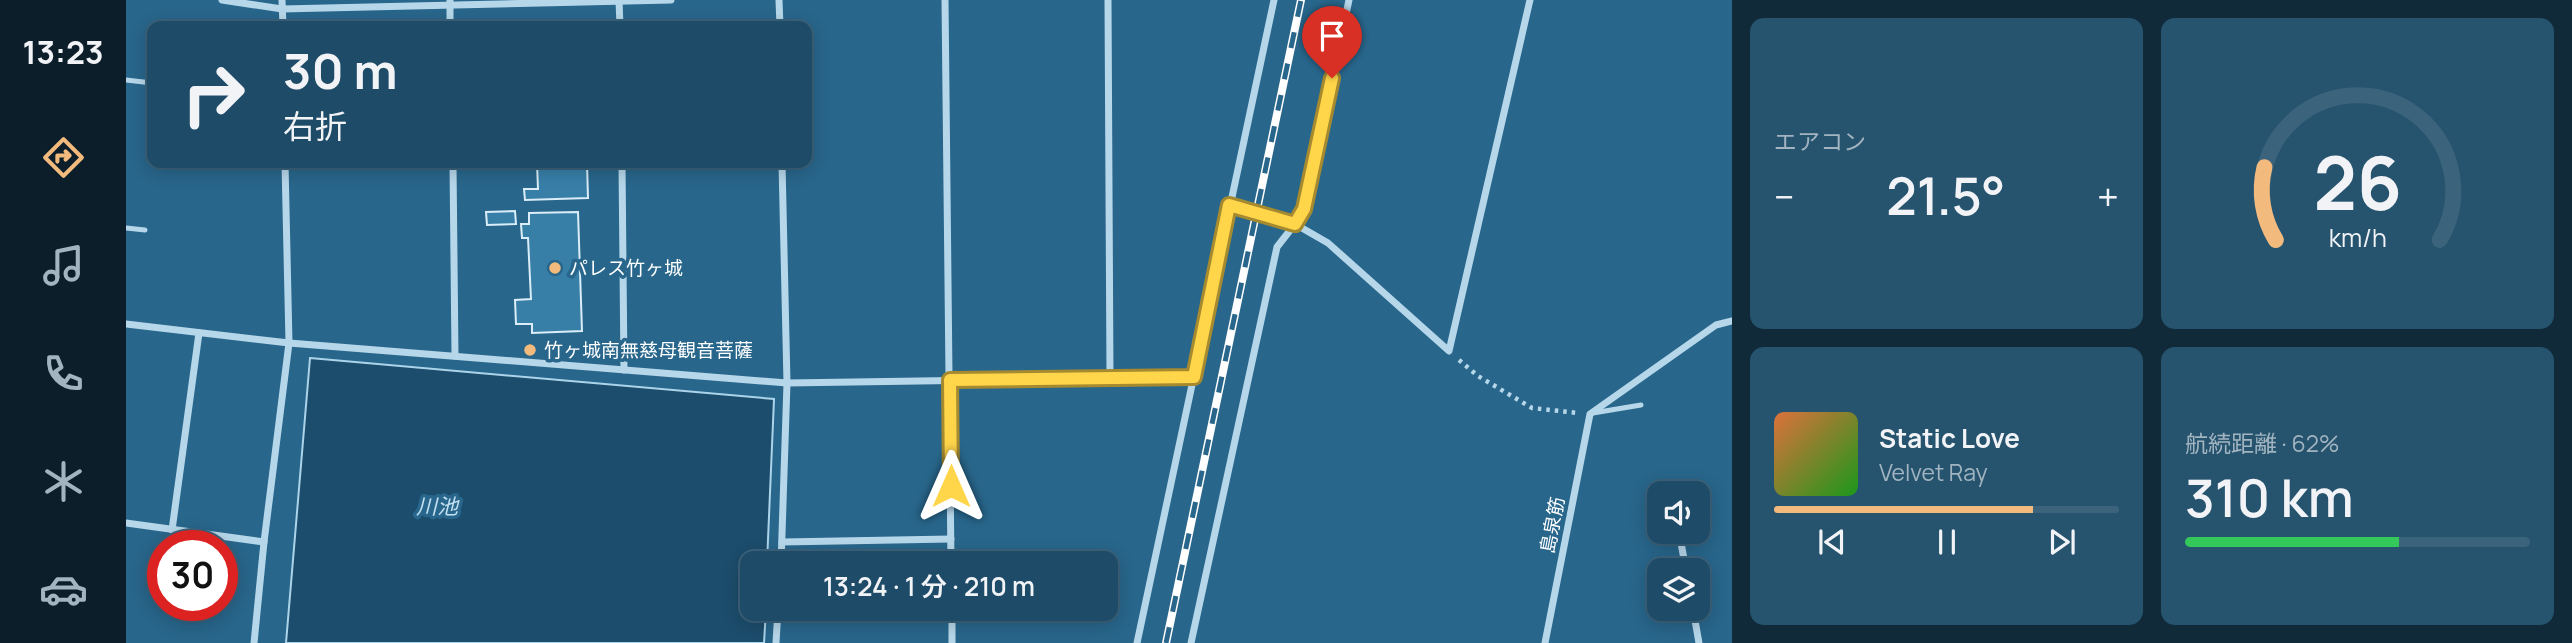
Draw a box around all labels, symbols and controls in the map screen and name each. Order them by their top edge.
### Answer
pin [1302,6,1362,78]
icon: arrive [1313,17,1351,55]
text: 13:23 [22,30,104,74]
text: 30 m [283,37,398,104]
icon: right [168,49,259,140]
text: 右折 [283,104,347,148]
text: エアコン [1774,125,1866,157]
text: 26 [2313,132,2402,232]
icon: directions [39,133,88,182]
text: 21.5° [1886,160,2005,231]
text: − [1774,170,1795,222]
text: + [2097,170,2119,222]
text: km/h [2328,219,2387,254]
icon: music [39,241,88,290]
place label: パレス竹ヶ城 [569,255,683,281]
marker: パレス竹ヶ城 [547,260,563,276]
place label: 竹ヶ城南無慈母観音菩薩 [544,337,753,363]
marker: 竹ヶ城南無慈母観音菩薩 [522,342,538,358]
icon: phone [39,349,88,398]
text: Static Love [1879,420,2020,456]
text: 航続距離 · 62% [2185,427,2340,459]
position arrow [914,449,988,523]
text: Velvet Ray [1879,456,1988,488]
icon: climate [39,457,88,506]
text: 310 km [2185,462,2354,533]
map controls [1647,481,1710,621]
button: sound [1647,481,1710,544]
water label: 川池 [416,492,460,520]
street label: 島泉筋 [1534,495,1570,555]
icon: previous [1813,523,1851,561]
icon: pause [1928,523,1966,561]
icon: next [2043,523,2081,561]
speed limit sign: 30 [147,530,238,621]
button: layers [1647,558,1710,621]
icon: car [39,565,88,614]
text: 13:24 · 1 分 · 210 m [823,568,1035,604]

